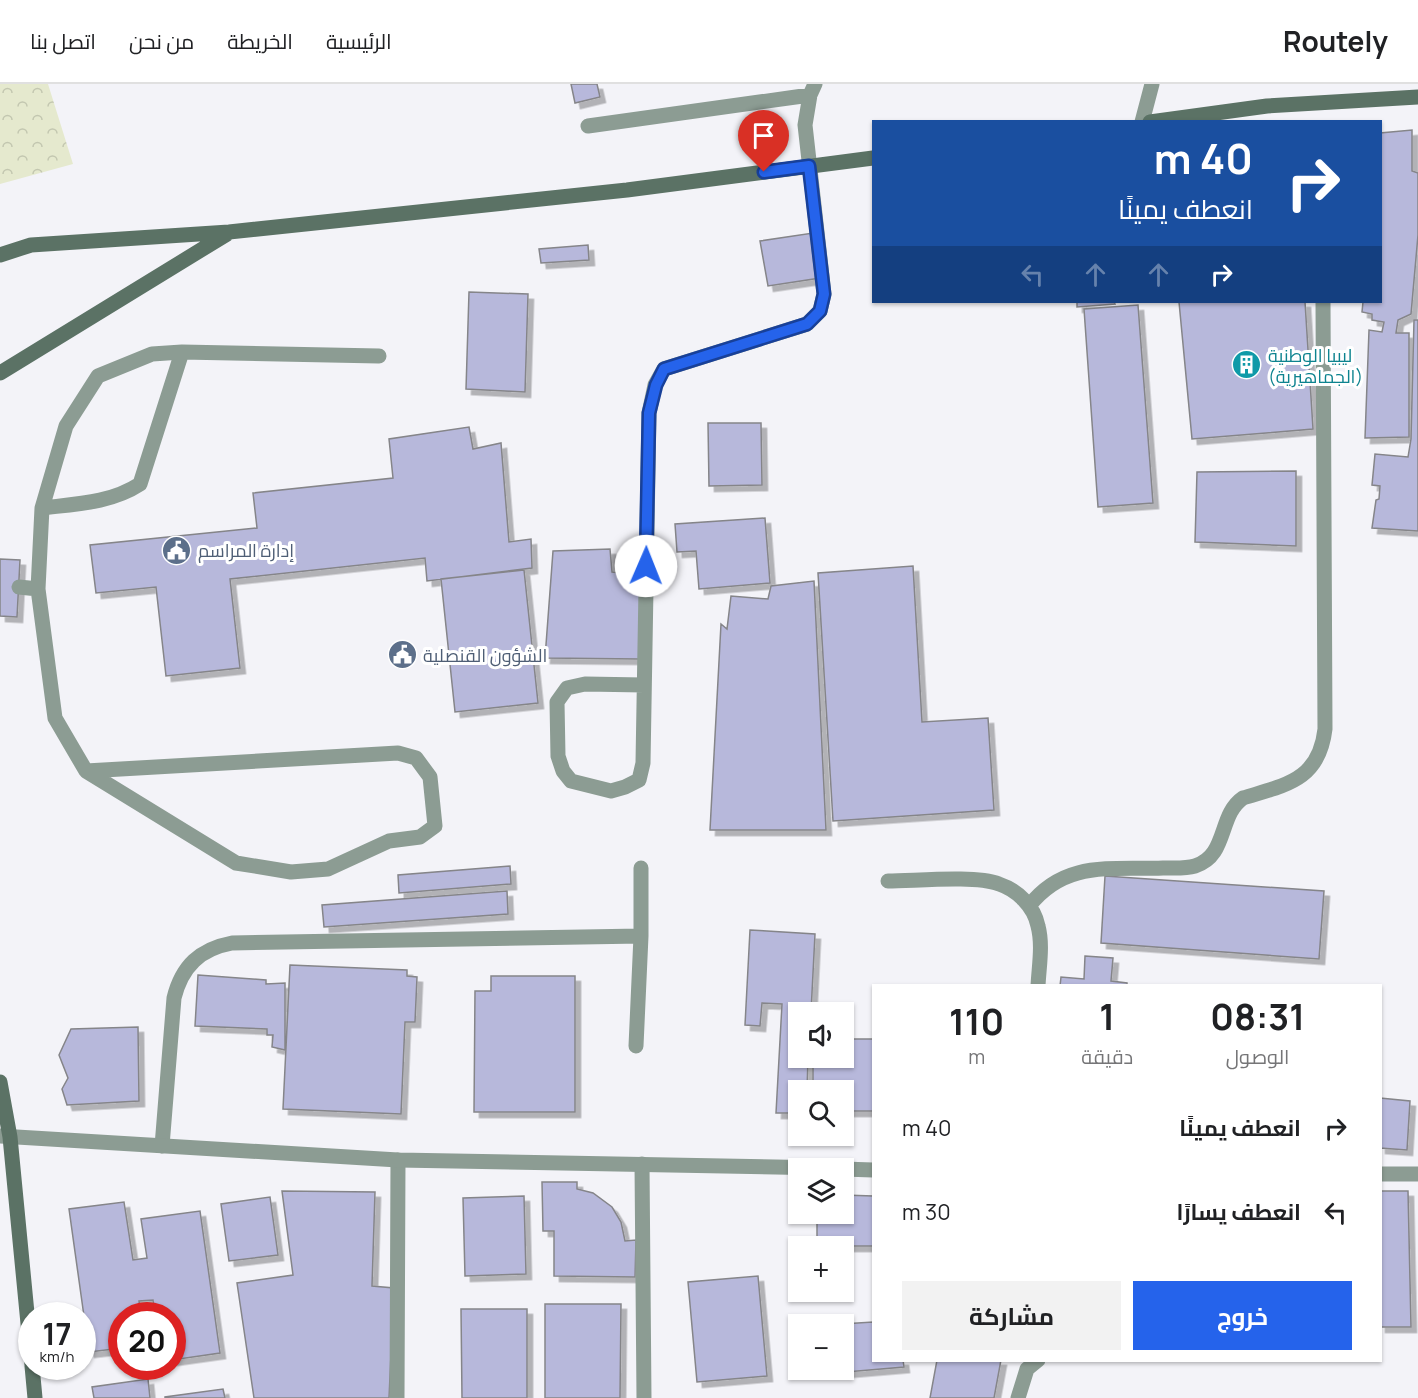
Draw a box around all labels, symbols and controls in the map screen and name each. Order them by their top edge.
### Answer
text: Routely [1283,22,1388,60]
text: اتصل بنا [30,27,96,55]
text: من نحن [129,27,194,55]
text: الخريطة [227,27,293,55]
text: الرئيسية [326,27,392,55]
pin [738,110,789,172]
icon: arrive [747,119,780,152]
text: 40 m [1154,129,1253,187]
icon: right [1274,144,1352,222]
text: انعطف يمينًا [1118,190,1253,227]
icon: left [1016,258,1049,291]
icon: ahead [1079,258,1112,291]
icon: ahead [1142,258,1175,291]
icon: right [1205,258,1238,291]
place label: ليبيا الوطنية (الجماهيرية) [1268,343,1363,388]
building icon: ليبيا الوطنية (الجماهيرية) [1231,349,1263,381]
public building icon: إدارة المراسم [161,534,193,566]
position arrow [614,534,678,598]
place label: إدارة المراسم [198,538,294,563]
public building icon: الشؤون القنصلية [386,639,418,671]
place label: الشؤون القنصلية [423,643,547,667]
text: 1 [1099,992,1115,1041]
text: 08:31 [1210,992,1305,1041]
text: 110 [949,997,1004,1046]
map controls [788,1002,854,1380]
button: sound [788,1002,854,1068]
text: m [968,1043,985,1070]
text: دقيقة [1081,1043,1133,1070]
text: الوصول [1226,1043,1289,1070]
button: search [788,1080,854,1146]
icon: right [1319,1112,1352,1145]
text: 40 m [902,1113,951,1143]
text: انعطف يمينًا [1179,1113,1301,1143]
button: layers [788,1158,854,1224]
icon: left [1319,1196,1352,1229]
text: 30 m [902,1197,951,1227]
text: انعطف يسارًا [1177,1197,1301,1227]
button: + [788,1236,854,1302]
button: مشاركة [902,1281,1121,1350]
button: خروج [1133,1281,1352,1350]
speed limit sign: 20 [108,1302,186,1380]
text: 17 [42,1313,72,1354]
button: − [788,1314,854,1380]
text: km/h [40,1346,74,1367]

